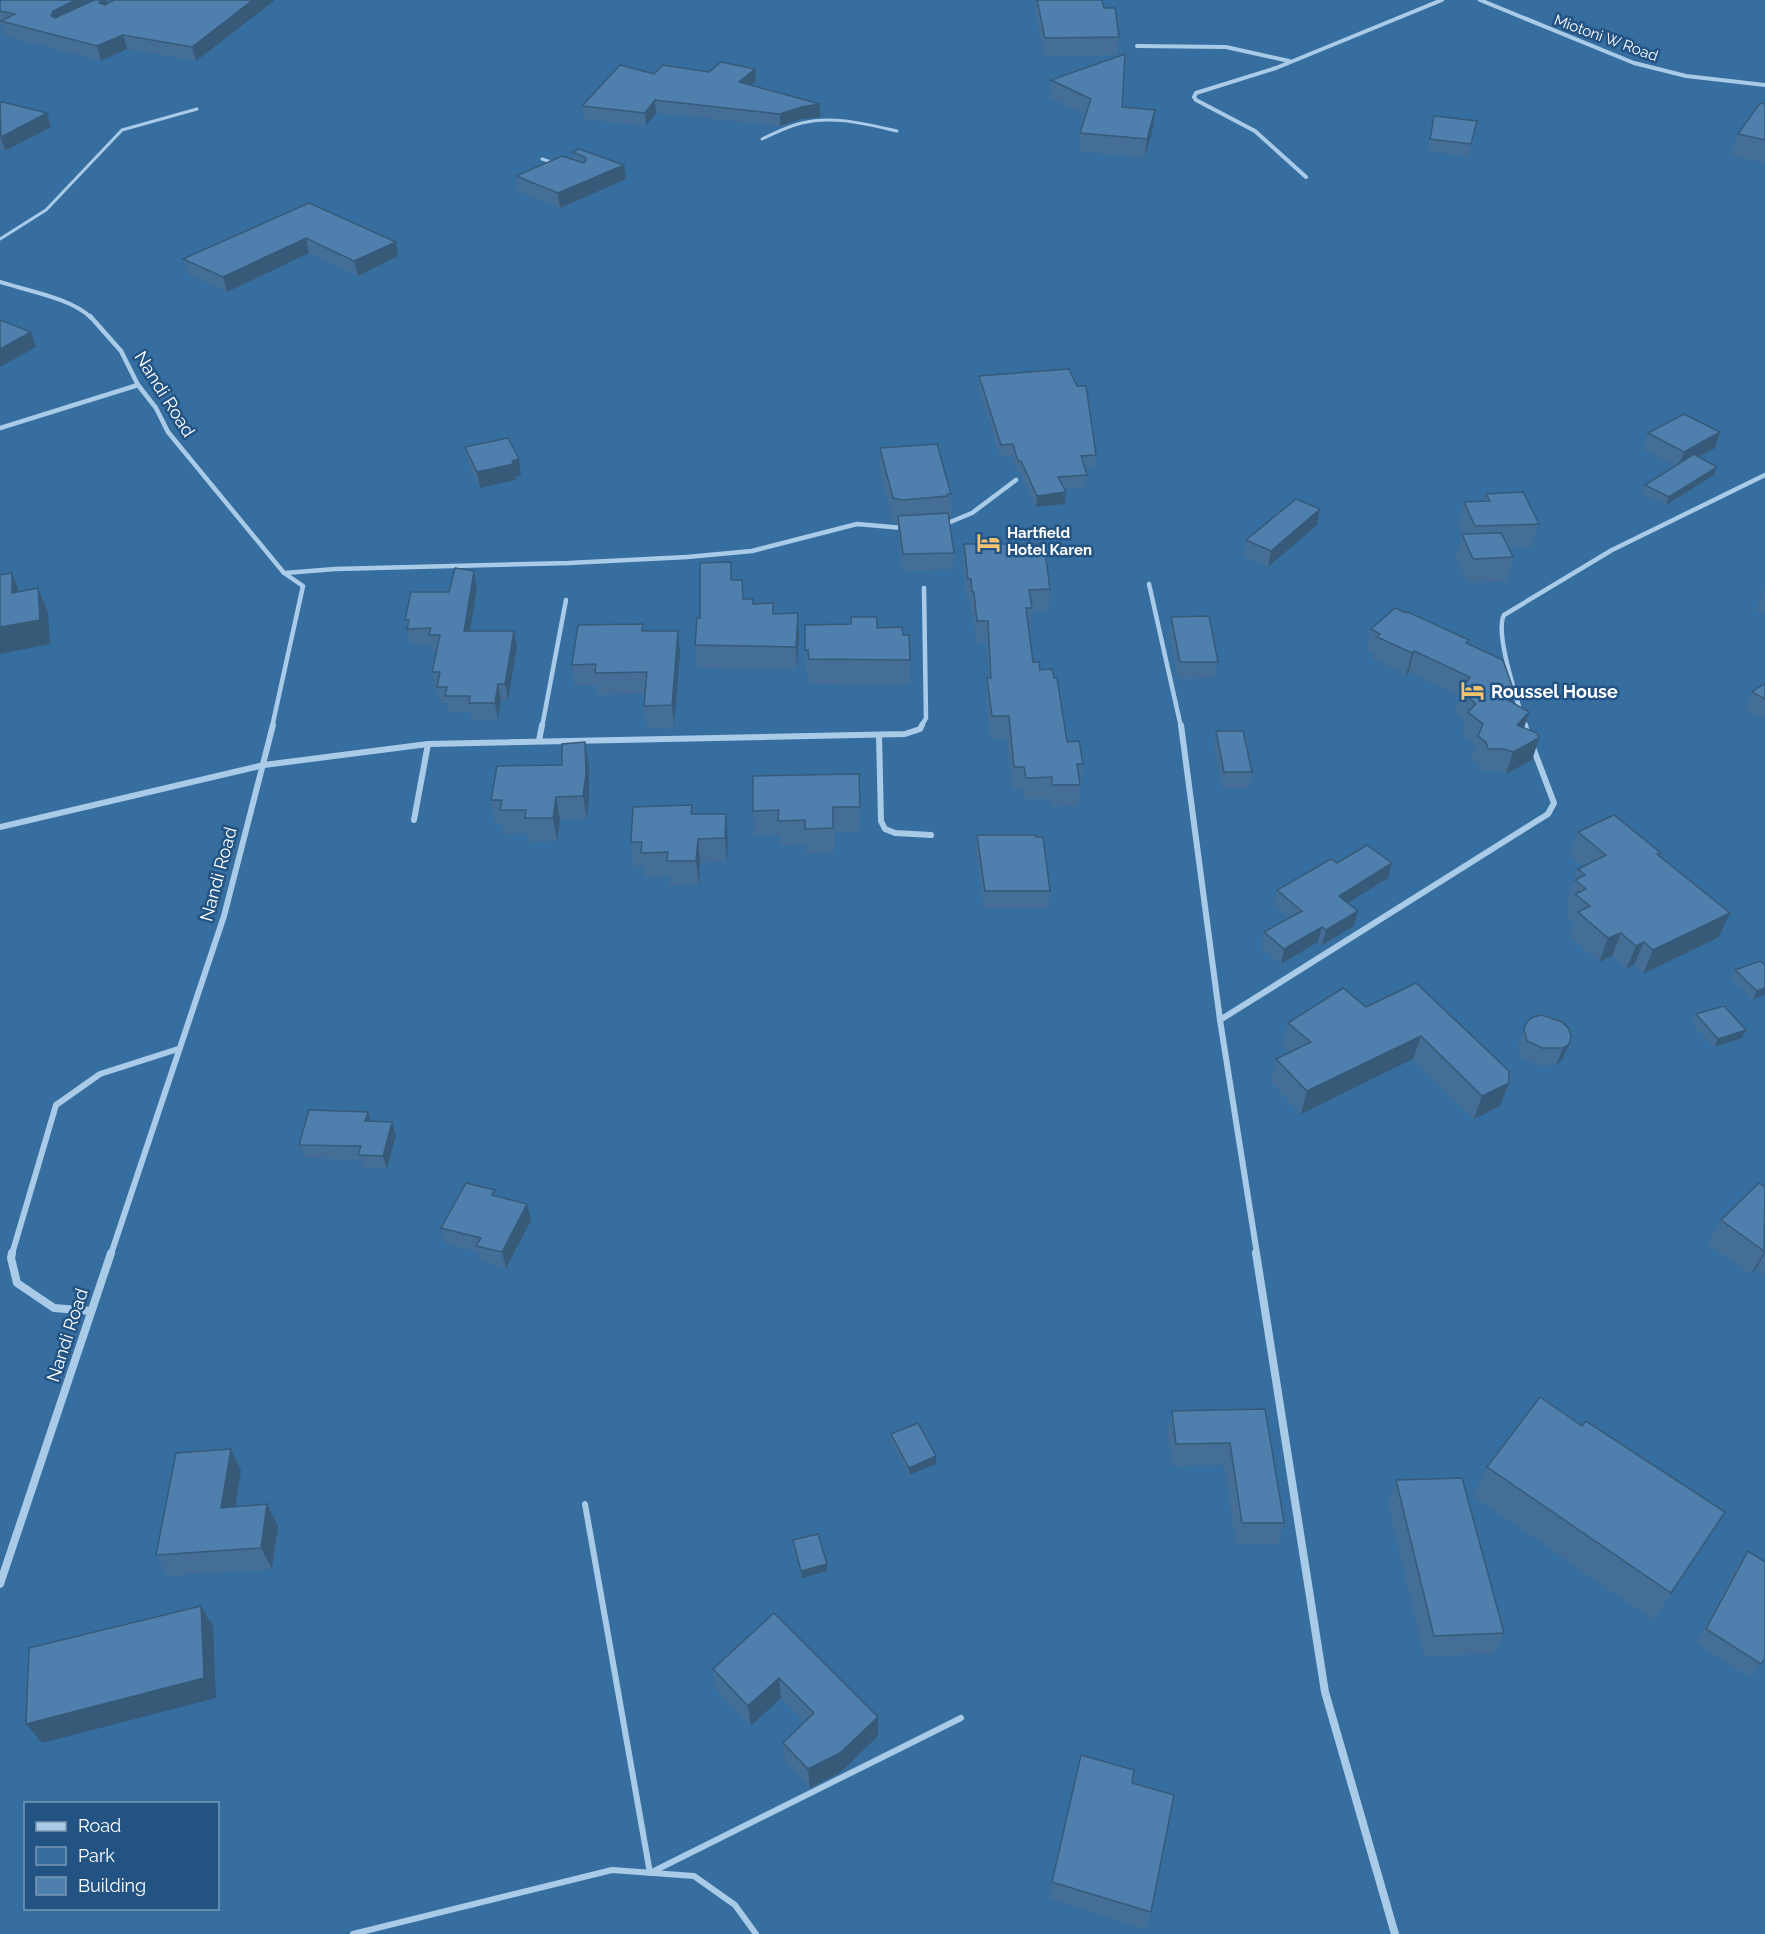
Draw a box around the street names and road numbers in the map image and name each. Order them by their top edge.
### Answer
street label: Miotoni W Road [1552,11,1660,65]
street label: Nandi Road [130,347,200,441]
street label: Nandi Road [195,824,241,924]
street label: Nandi Road [42,1286,92,1384]

